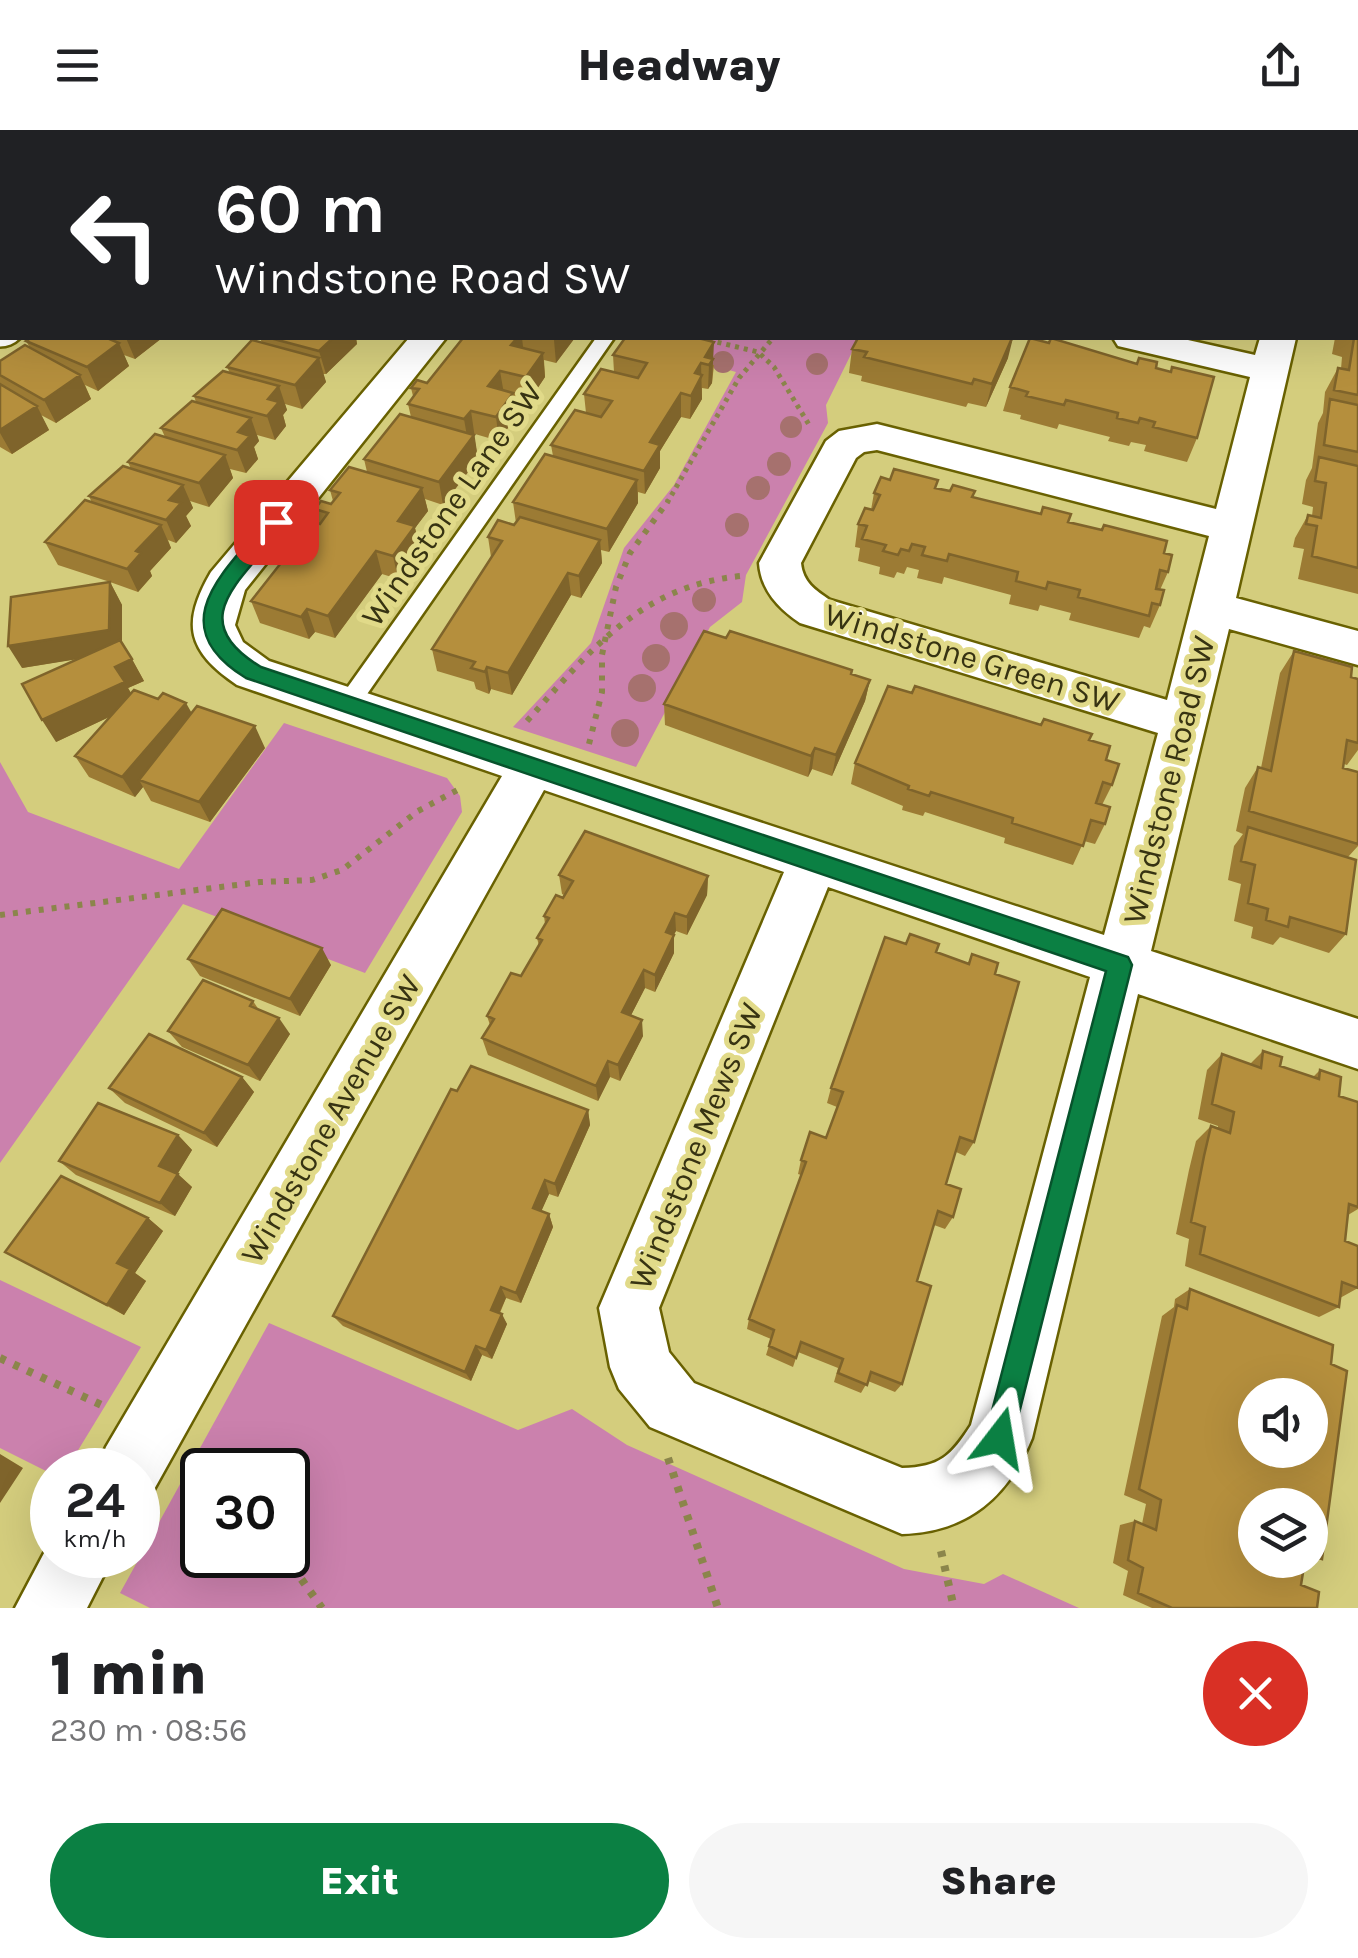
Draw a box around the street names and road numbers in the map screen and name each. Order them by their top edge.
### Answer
street label: Windstone Lane SW [354,374,551,633]
street label: Windstone Green SW [820,596,1124,721]
street label: Windstone Road SW [1115,632,1223,928]
street label: Windstone Avenue SW [233,968,429,1270]
street label: Windstone Mews SW [622,997,770,1294]

